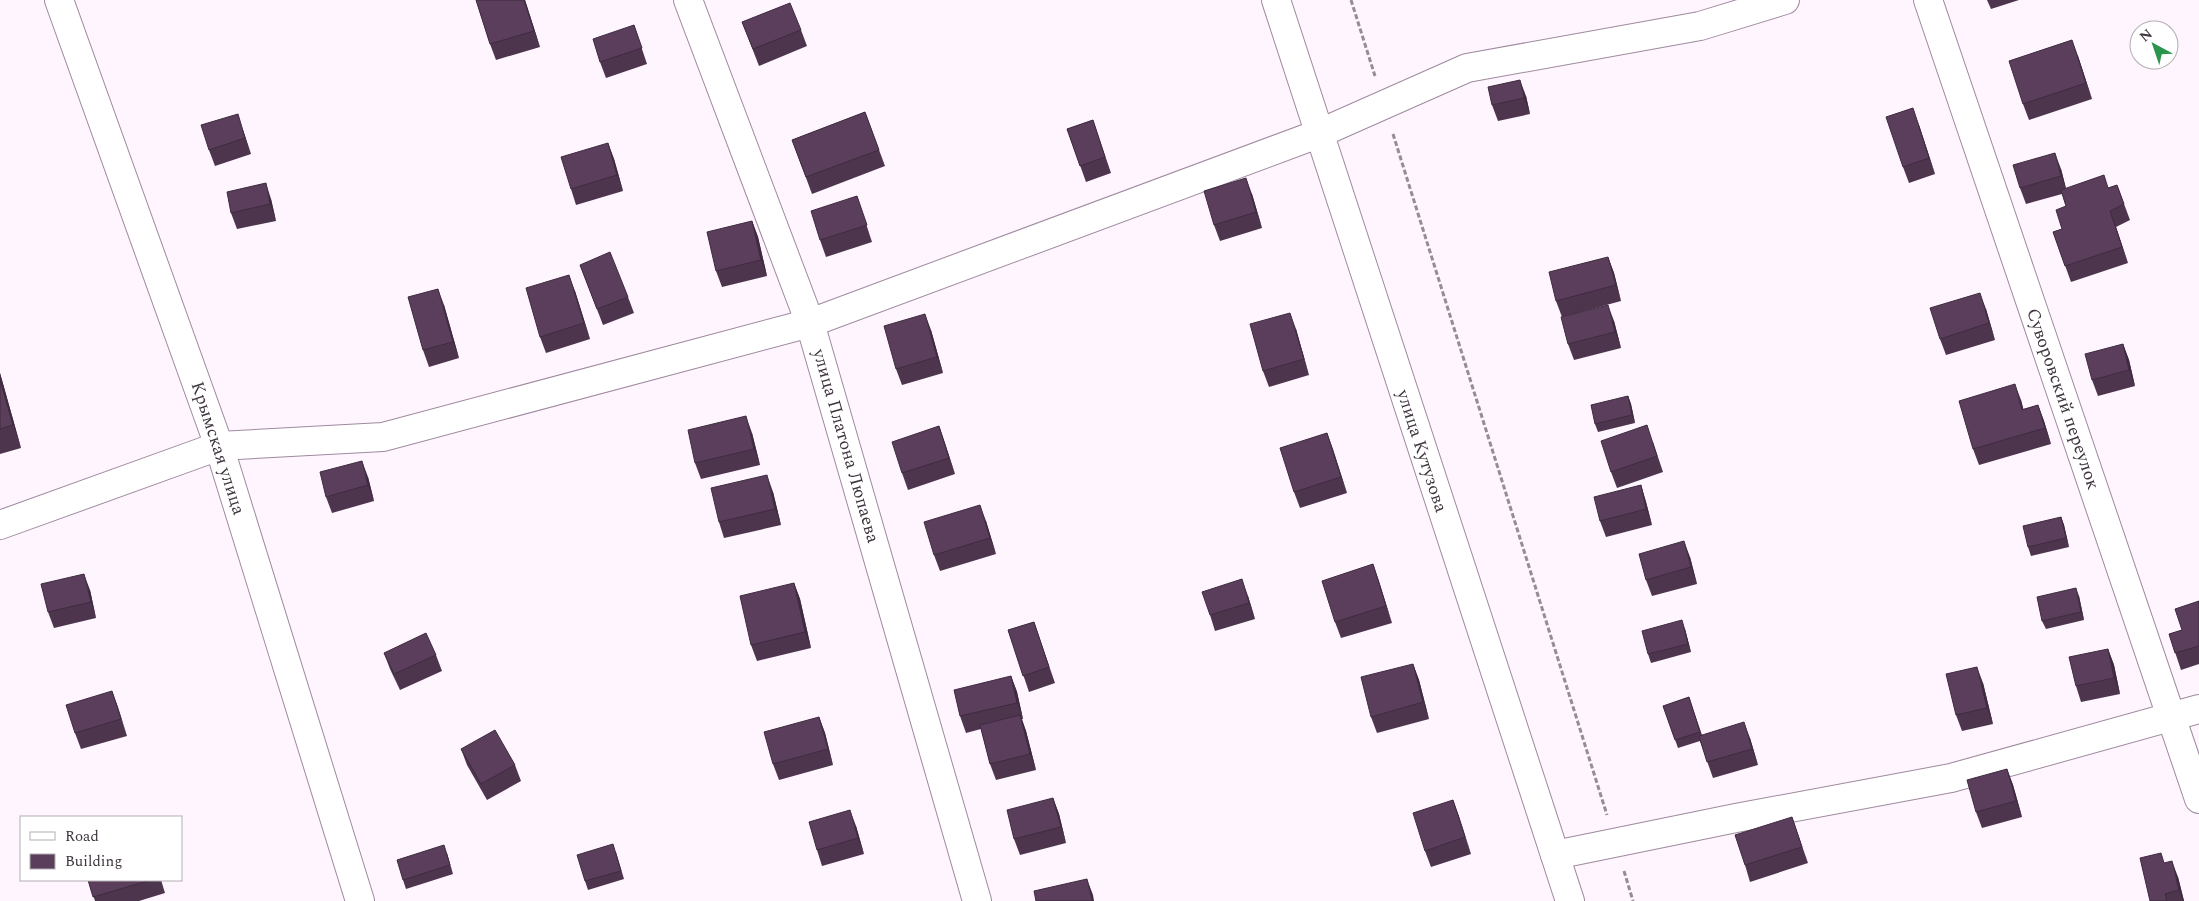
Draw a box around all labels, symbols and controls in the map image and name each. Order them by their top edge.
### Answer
north arrow [2129,20,2179,70]
text: N [2135,24,2157,47]
street label: Суворовский переулок [2019,305,2107,493]
street label: улица Платона Люпаева [805,345,887,546]
street label: Крымская улица [184,378,252,518]
street label: улица Кутузова [1389,385,1455,516]
legend [20,816,182,881]
text: Road [65,825,99,848]
text: Building [65,850,122,873]

